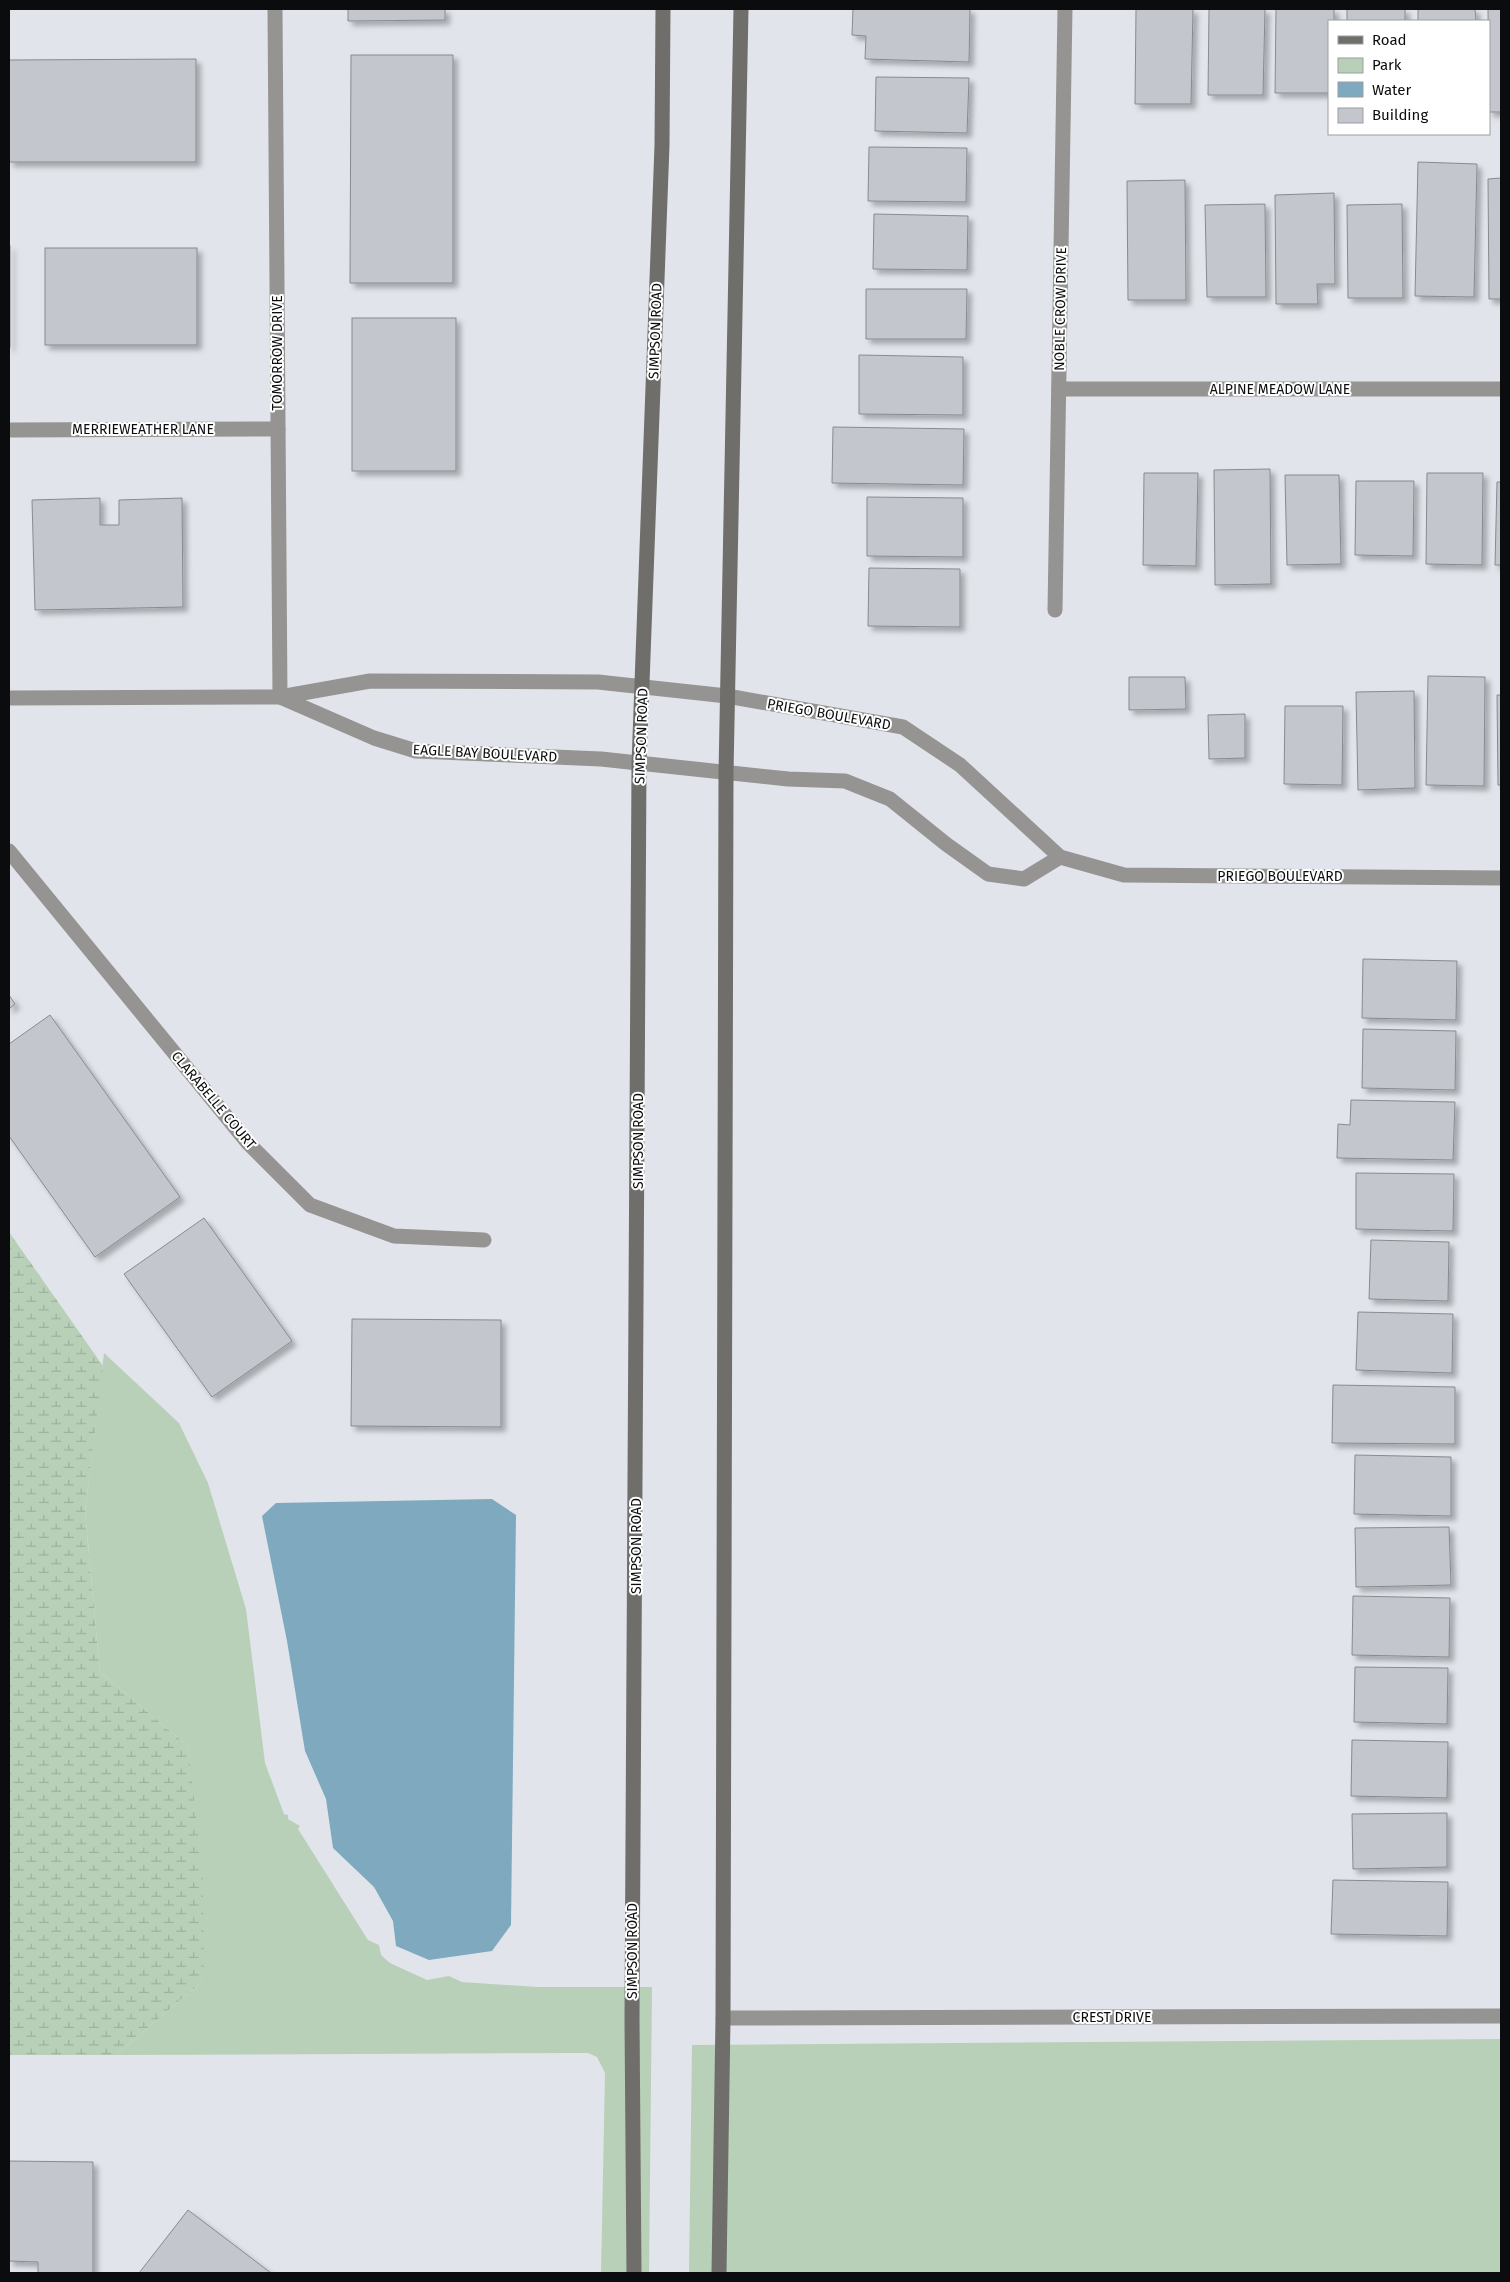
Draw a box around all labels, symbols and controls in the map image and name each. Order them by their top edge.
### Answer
legend [1328,20,1490,135]
text: Road [1372,31,1407,49]
text: Park [1372,56,1402,74]
text: Water [1372,81,1411,99]
text: Building [1372,106,1428,124]
street label: NOBLE CROW DRIVE [1051,247,1070,371]
street label: SIMPSON ROAD [645,283,666,379]
street label: TOMORROW DRIVE [269,295,286,411]
street label: ALPINE MEADOW LANE [1210,381,1350,398]
street label: MERRIEWEATHER LANE [72,421,214,438]
street label: SIMPSON ROAD [631,688,652,784]
street label: PRIEGO BOULEVARD [766,695,892,734]
street label: EAGLE BAY BOULEVARD [412,741,558,766]
street label: PRIEGO BOULEVARD [1217,868,1343,885]
street label: CLARABELLE COURT [168,1048,260,1153]
street label: SIMPSON ROAD [630,1093,647,1189]
street label: SIMPSON ROAD [628,1498,645,1594]
street label: SIMPSON ROAD [624,1903,641,1999]
street label: CREST DRIVE [1073,2009,1151,2026]

